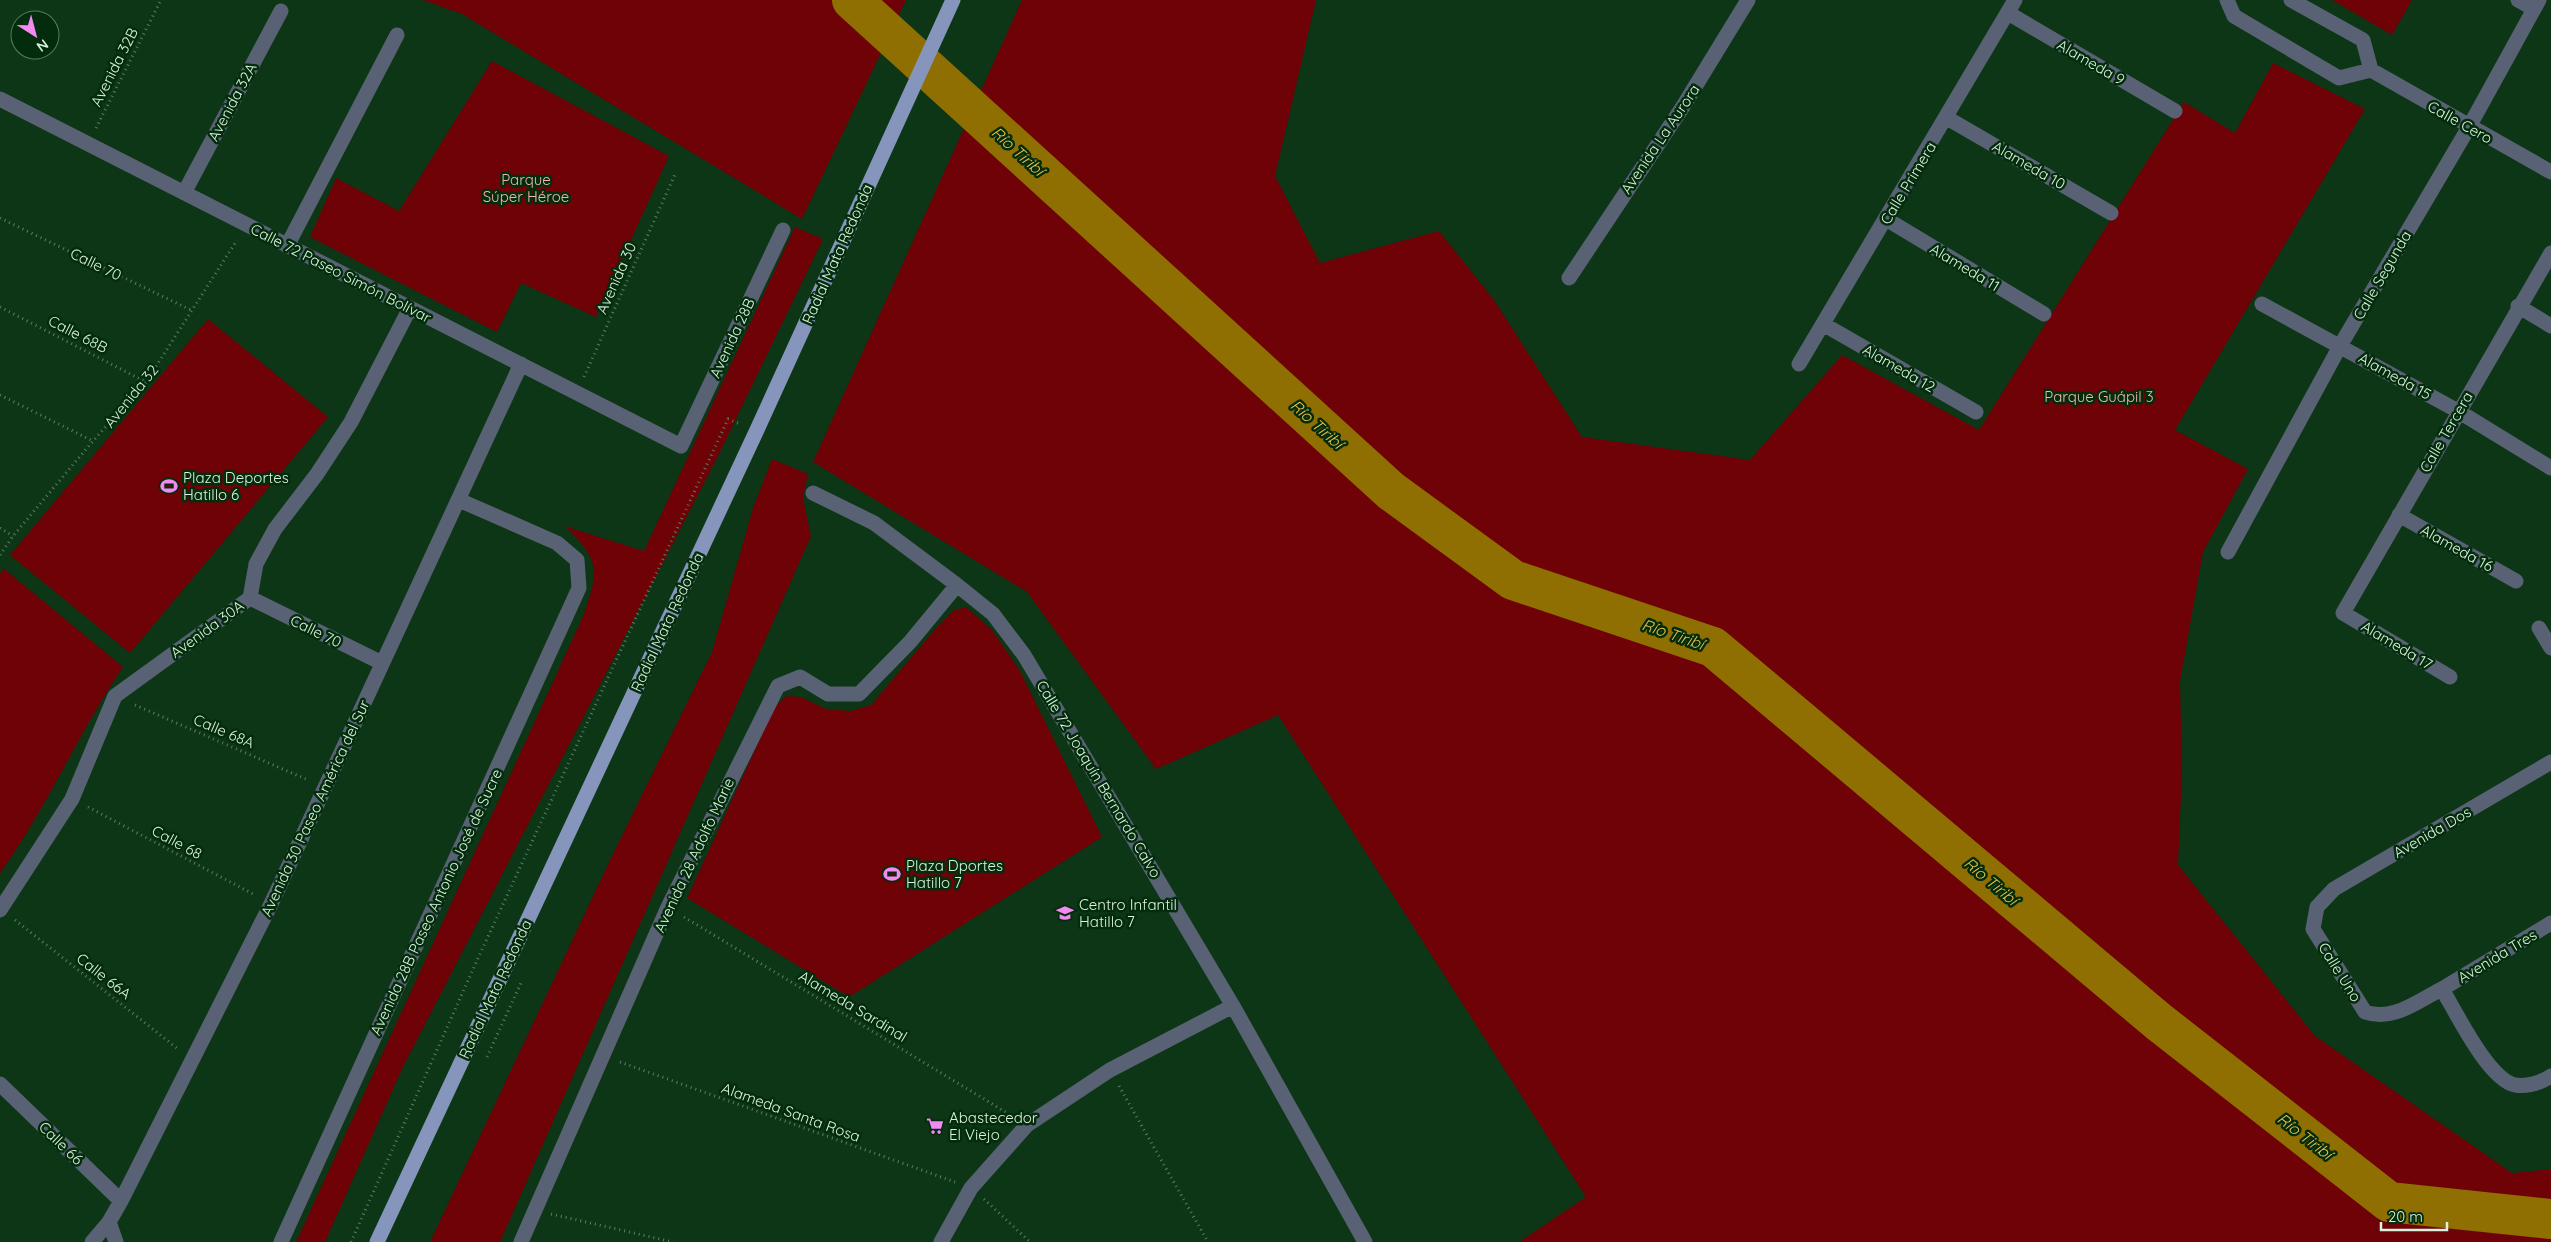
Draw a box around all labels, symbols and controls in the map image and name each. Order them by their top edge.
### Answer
north arrow [10,10,60,60]
street label: Avenida 32B [86,24,142,110]
text: N [33,35,52,56]
street label: Alameda 9 [2054,35,2128,89]
street label: Avenida 32A [204,59,261,144]
street label: Avenida La Aurora [1616,81,1704,197]
street label: Calle Cero [2424,96,2496,148]
water label: Río Tiribí [988,122,1051,182]
street label: Alameda 10 [1989,136,2069,194]
street label: Calle Primera [1876,138,1940,228]
park label: Parque Súper Héroe [483,170,569,206]
street label: Radial Mata Redonda [798,181,876,327]
street label: Calle 72 Paseo Simón Bolívar [247,219,435,327]
street label: Calle Segunda [2349,227,2415,323]
street label: Avenida 30 [592,239,640,317]
street label: Alameda 11 [1927,239,2003,295]
street label: Calle 70 [67,243,125,285]
street label: Avenida 28B [705,295,759,381]
street label: Calle 68B [45,311,111,357]
street label: Alameda 12 [1859,340,1939,396]
street label: Alameda 15 [2355,348,2435,404]
street label: Avenida 32 [100,361,162,431]
park label: Parque Guápil 3 [2044,387,2154,406]
street label: Calle Tercera [2415,388,2477,476]
water label: Río Tiribí [1287,395,1350,455]
place label: Plaza Deportes Hatillo 6 [183,468,289,504]
sports icon: Plaza Deportes Hatillo 6 [159,476,179,496]
street label: Alameda 16 [2417,520,2497,576]
street label: Radial Mata Redonda [626,549,708,695]
street label: Avenida 30A [167,596,248,662]
street label: Calle 70 [287,610,345,652]
water label: Río Tiribí [1640,614,1710,655]
street label: Alameda 17 [2358,616,2436,674]
street label: Calle 72 Joaquín Bernardo Calvo [1032,677,1166,881]
street label: Avenida 30 Paseo América del Sur [256,696,374,919]
street label: Calle 68A [191,710,257,752]
street label: Avenida 28B Paseo Antonio José de Sucre [366,766,506,1038]
street label: Avenida 28 Adolfo Marie [650,775,738,935]
street label: Avenida Dos [2390,802,2474,862]
street label: Calle 68 [149,821,205,863]
water label: Río Tiribí [1960,853,2025,912]
place label: Plaza Dportes Hatillo 7 [906,856,1003,892]
sports icon: Plaza Dportes Hatillo 7 [882,864,902,884]
place label: Centro Infantil Hatillo 7 [1079,895,1177,931]
school or university icon: Centro Infantil Hatillo 7 [1055,903,1075,923]
street label: Radial Mata Redonda [454,916,536,1062]
street label: Avenida Tres [2454,925,2540,987]
street label: Calle Uno [2314,939,2366,1005]
street label: Calle 66A [73,949,135,1003]
street label: Alameda Sardinal [795,966,911,1046]
street label: Alameda Santa Rosa [719,1078,863,1146]
place label: Abastecedor El Viejo [949,1108,1038,1144]
water label: Río Tiribí [2274,1108,2339,1166]
supermarket icon: Abastecedor El Viejo [925,1116,945,1136]
street label: Calle 66 [35,1117,87,1169]
scale bar [2381,1200,2447,1232]
text: 20 m [2388,1207,2423,1226]

